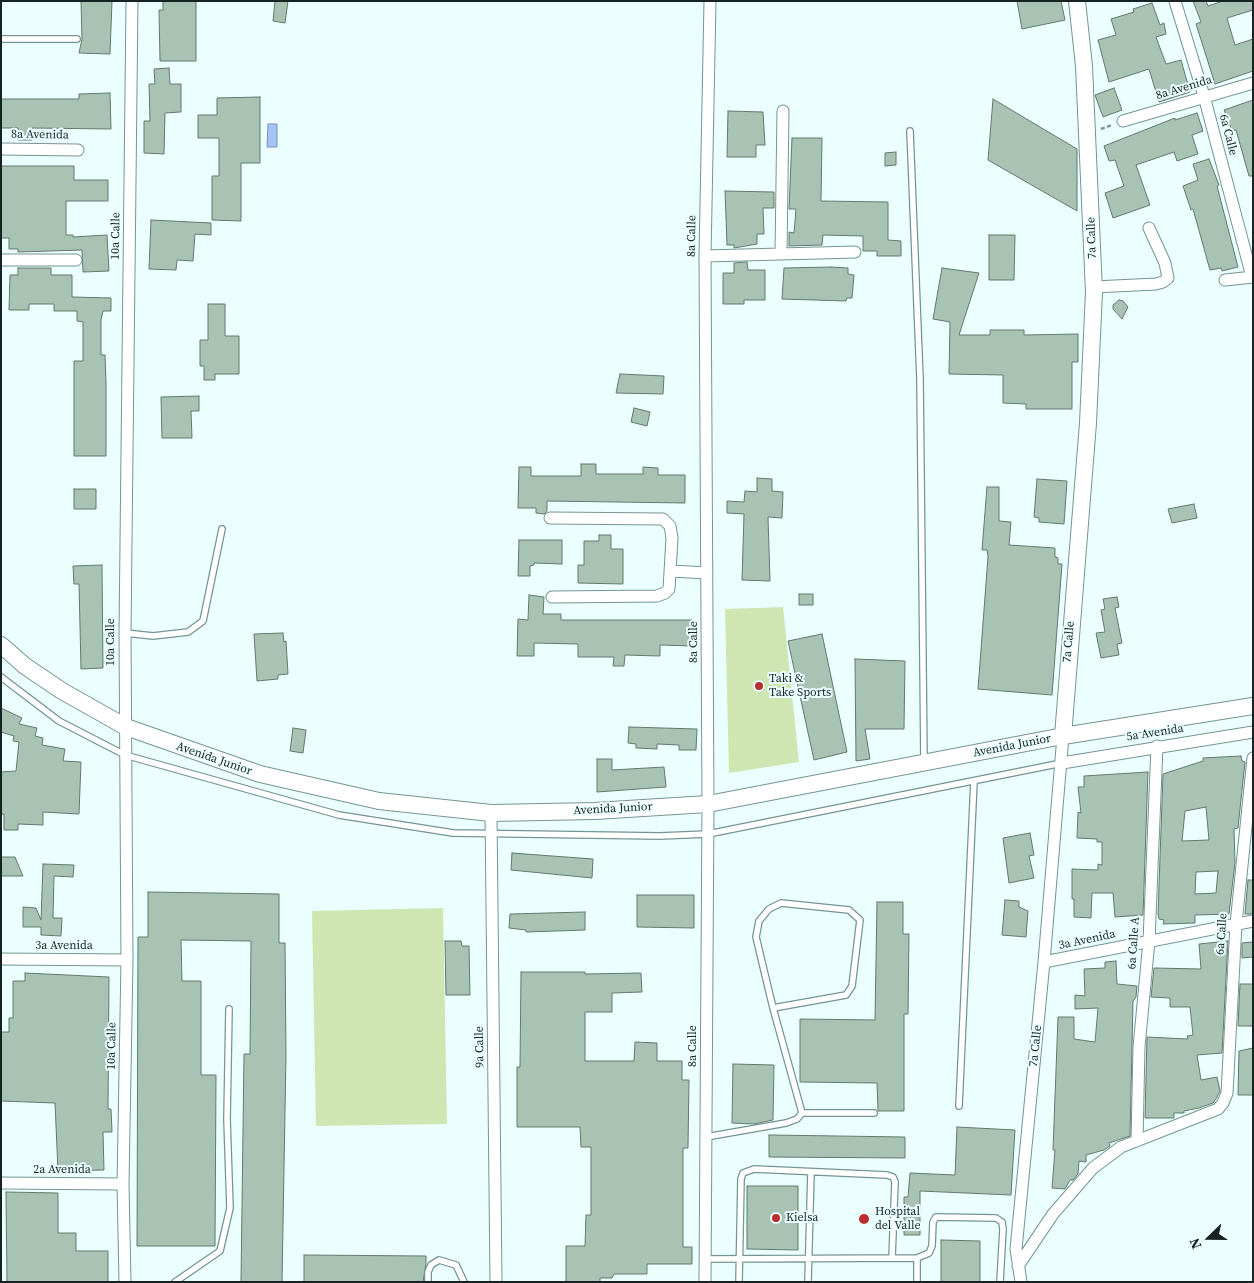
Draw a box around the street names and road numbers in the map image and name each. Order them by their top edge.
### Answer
street label: 8a Avenida [1154,73,1214,103]
street label: 6a Calle [1216,113,1240,157]
street label: 8a Avenida [11,127,69,143]
street label: 10a Calle [108,212,124,260]
street label: 8a Calle [684,215,700,257]
street label: 7a Calle [1084,217,1100,259]
street label: 10a Calle [104,618,118,666]
street label: 8a Calle [687,621,701,663]
street label: 7a Calle [1060,621,1078,663]
street label: 5a Avenida [1125,721,1185,745]
street label: Avenida Junior [972,731,1052,761]
street label: Avenida Junior [174,739,254,779]
street label: Avenida Junior [573,800,653,818]
street label: 6a Calle [1213,913,1231,955]
street label: 6a Calle A [1125,916,1143,970]
street label: 3a Avenida [1057,927,1117,953]
street label: 3a Avenida [35,939,93,953]
street label: 10a Calle [104,1022,120,1070]
street label: 7a Calle [1027,1024,1045,1068]
street label: 8a Calle [686,1025,700,1067]
street label: 9a Calle [472,1026,488,1068]
street label: 2a Avenida [33,1163,91,1177]

